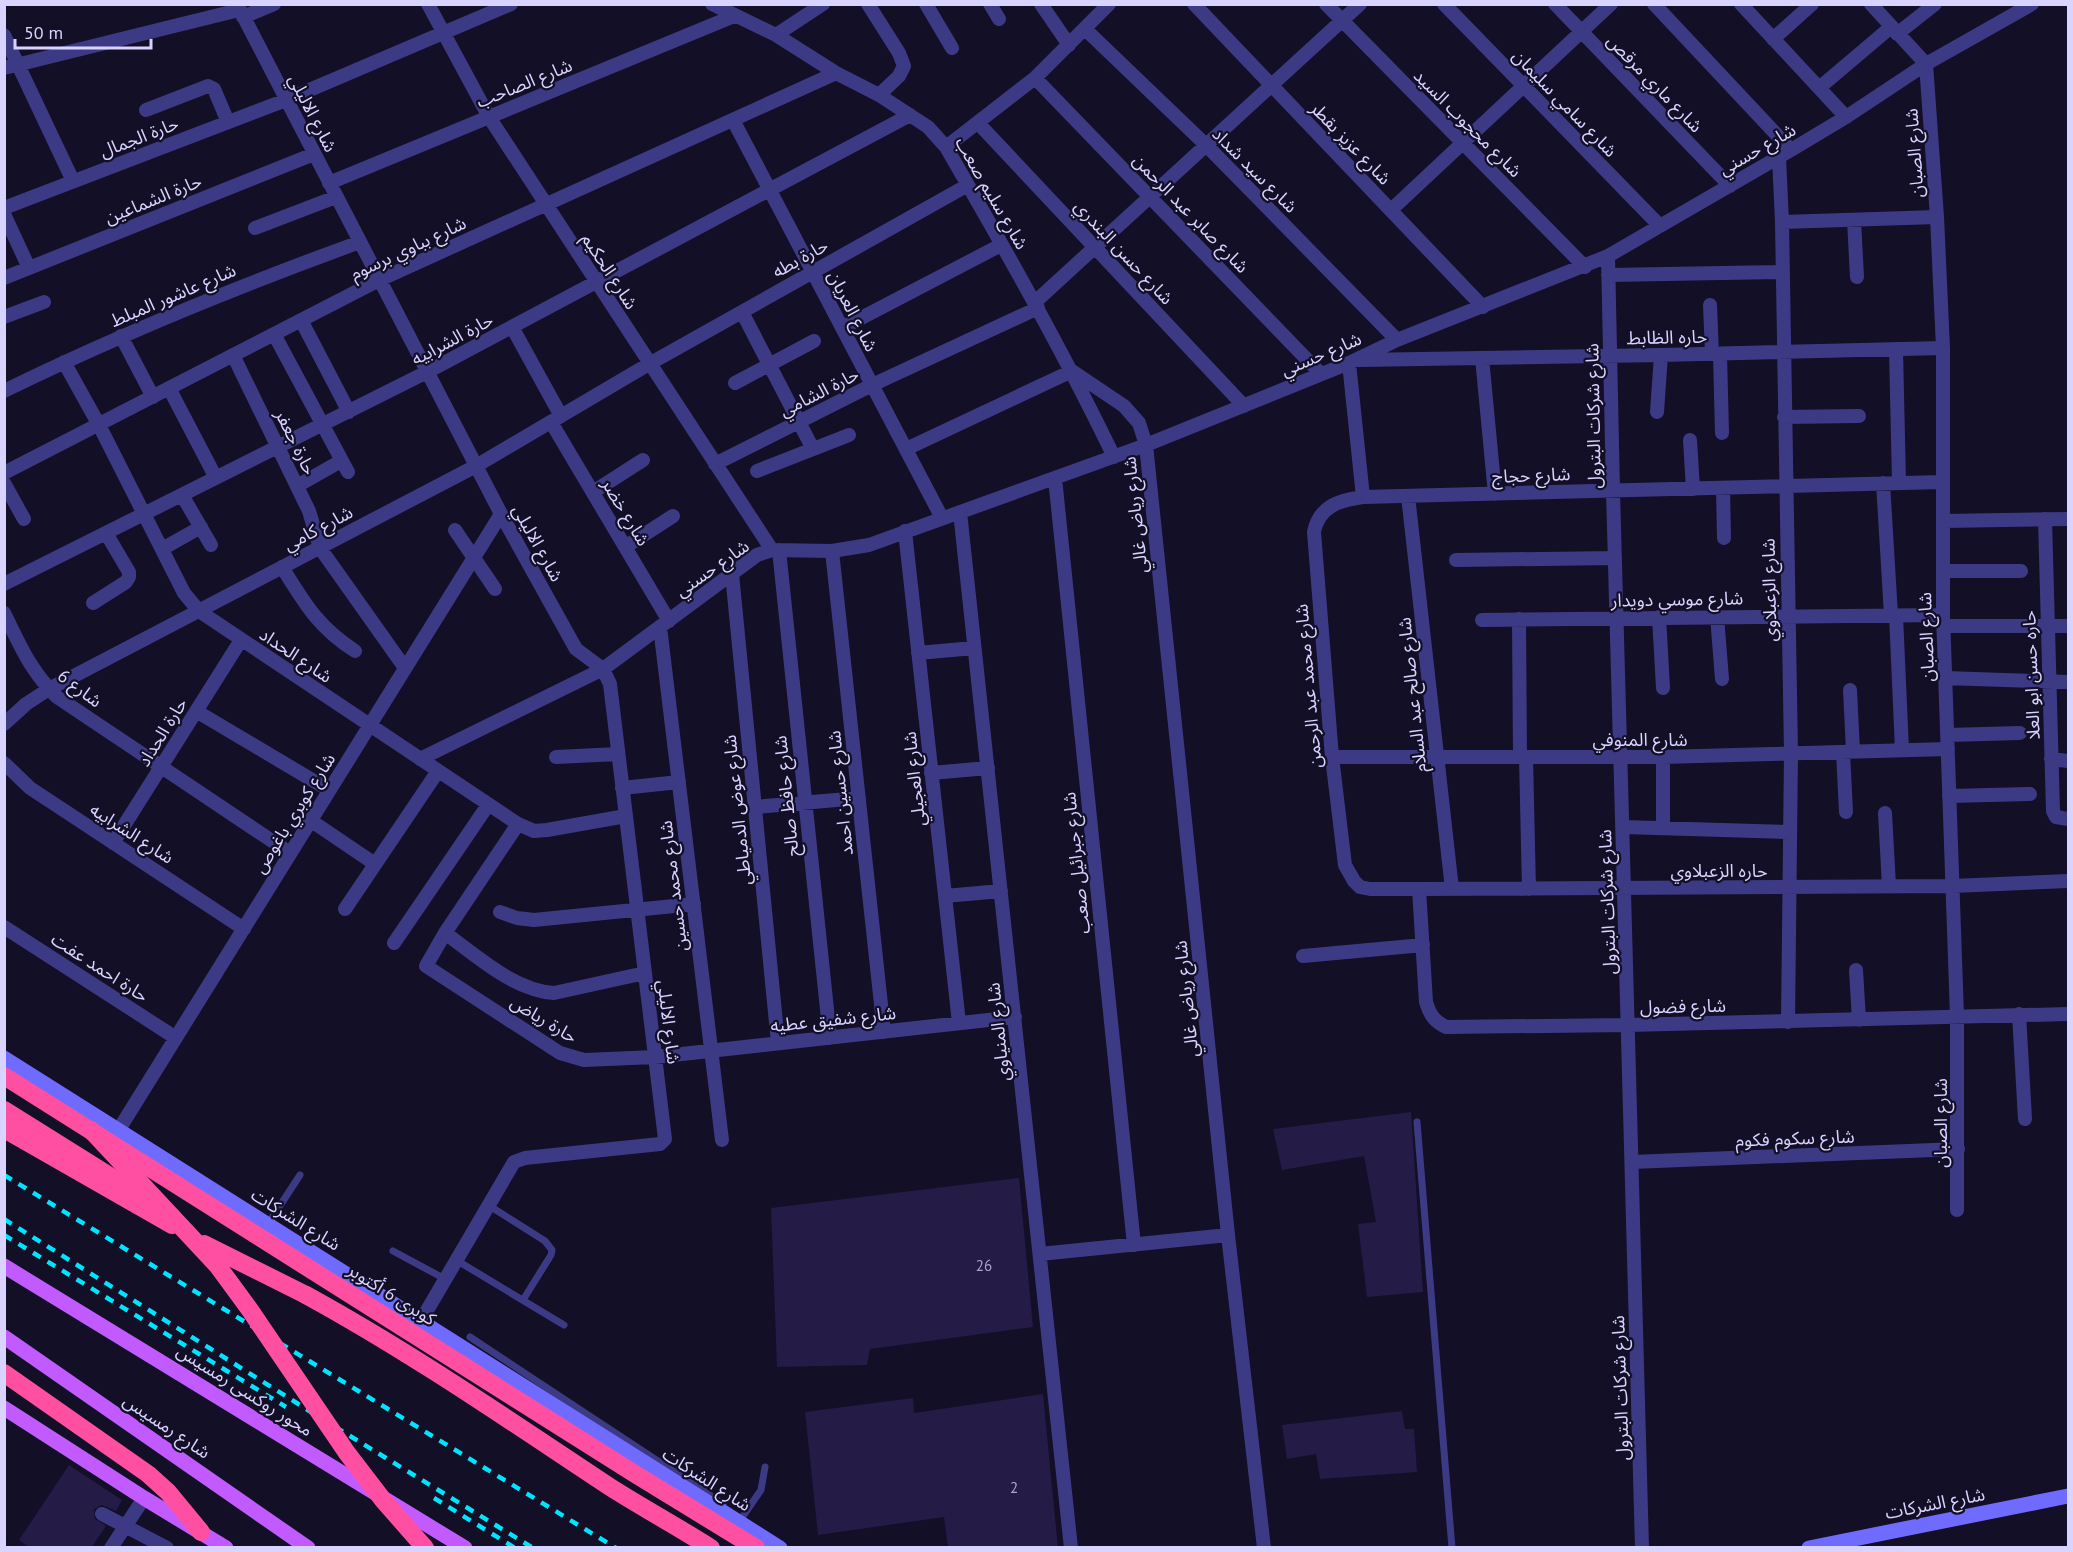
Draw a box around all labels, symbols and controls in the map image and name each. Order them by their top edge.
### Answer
scale bar [15,12,152,50]
text: 50 m [24,21,63,44]
street label: شارع ماري مرقص [1600,29,1708,139]
street label: شارع سامي سليمان [1506,44,1622,164]
street label: شارع الصاحب [473,53,576,115]
street label: شارع محجوب السيد [1407,64,1527,184]
street label: شارع الاليلي [281,70,342,157]
street label: شارع عزيز بقطر [1303,96,1396,191]
street label: شارع الصبان [1899,107,1932,199]
street label: حارة الجمال [96,111,182,163]
street label: شارع حسني [1714,118,1801,183]
street label: شارع سيد شداد [1205,122,1303,220]
street label: شارع سليم صعب [948,133,1034,255]
street label: شارع صابر عبد الرحمن [1126,148,1254,280]
street label: حارة الشماعين [101,169,205,229]
street label: شارع حسن البندري [1067,195,1178,311]
street label: شارع بباوي برسوم [346,211,471,288]
street label: شارع الحكيم [574,229,643,315]
street label: حارة بطه [768,233,832,283]
street label: شارع عاشور المبلط [107,258,240,335]
street label: شارع العريان [820,267,883,357]
street label: حارة الشرابيه [407,308,497,370]
street label: حاره الظابط [1627,325,1707,349]
street label: شارع حسني [1277,327,1366,384]
street label: شارع شركات البترول [1580,343,1609,489]
street label: حارة الشامي [775,362,864,424]
street label: حارة جعفر [270,405,322,478]
street label: شارع رياض غالي [1117,455,1156,574]
street label: شارع حجاج [1491,462,1571,491]
street label: شارع خضر [594,473,655,551]
street label: شارع كامي [279,500,358,558]
street label: شارع الاليلي [505,500,569,587]
street label: شارع حسني [671,534,755,604]
street label: شارع الزعبلاوي [1757,538,1784,642]
street label: شارع موسي دويدار [1610,586,1743,615]
street label: شارع الصبان [1913,592,1942,682]
street label: شارع محمد عبد الرحمن [1289,603,1330,769]
street label: حاره حسن ابو العلا [2017,610,2045,740]
street label: شارع صالح عبد السلام [1392,616,1435,774]
street label: شارع الحداد [254,622,337,690]
street label: شارع 6 [51,664,107,715]
street label: حارة الحداد [132,693,192,771]
street label: شارع المنوفي [1592,728,1688,754]
street label: شارع حسين احمد [822,729,861,857]
street label: شارع العجيلي [898,730,933,827]
street label: شارع عوض الدمياطي [718,733,759,886]
street label: شارع حافظ صالح [768,734,807,858]
street label: شارع كوبري باغوص [248,749,343,879]
street label: شارع جبرائيل صعب [1057,791,1098,935]
street label: شارع الشرابيه [84,797,178,871]
street label: شارع محمد حسين [654,819,695,953]
street label: شارع شركات البترول [1593,829,1624,975]
street label: حاره الزعبلاوي [1670,859,1768,884]
street label: حارة احمد عفت [47,927,153,1007]
street label: شارع رياض غالي [1168,939,1207,1058]
street label: شارع الاليلي [649,979,686,1066]
street label: شارع المنياوي [981,981,1018,1082]
street label: حارة رياض [506,990,582,1048]
street label: شارع فضول [1640,994,1726,1021]
street label: شارع شفيق عطيه [769,1001,897,1040]
street label: شارع الصبان [1929,1078,1955,1168]
street label: شارع سكوم فكوم [1735,1124,1855,1155]
street label: شارع الشركات [245,1182,345,1258]
house number: 26 [976,1256,992,1275]
street label: كوبرى 6 أكتوبر [343,1257,441,1331]
street label: شارع شركات البترول [1606,1315,1637,1461]
street label: محور روكسى رمسيس [173,1339,317,1441]
street label: شارع رمسيس [117,1388,215,1466]
street label: شارع الشركات [657,1442,756,1519]
house number: 2 [1010,1478,1018,1497]
street label: شارع الشركات [1883,1482,1987,1527]

